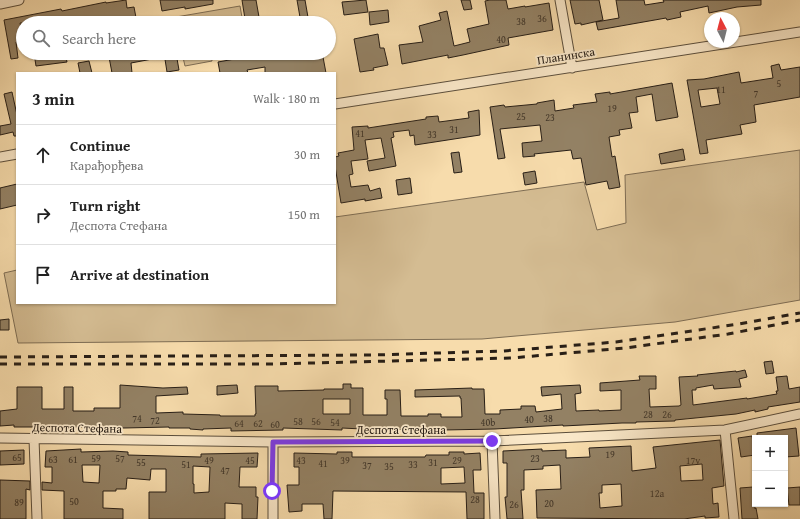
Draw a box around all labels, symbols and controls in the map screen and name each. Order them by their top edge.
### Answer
house number: 36 [537,11,547,26]
north arrow [704,12,740,48]
house number: 38 [516,14,526,29]
search box [16,16,336,60]
icon: search [30,27,52,49]
text: Search here [62,28,136,49]
house number: 40 [496,32,506,47]
street label: Планинска [536,42,596,68]
house number: 5 [777,76,782,91]
house number: 11 [716,82,726,97]
text: 3 min [32,86,74,111]
house number: 7 [754,86,759,101]
text: Walk · 180 m [253,89,320,108]
house number: 19 [607,101,617,116]
house number: 25 [516,109,526,124]
house number: 23 [545,110,555,125]
house number: 31 [449,122,459,137]
house number: 41 [355,126,365,141]
house number: 33 [427,127,437,142]
text: Continue [70,135,131,156]
icon: ahead [32,144,54,166]
text: 30 m [294,145,320,164]
text: Карађорђева [70,156,143,175]
text: Turn right [70,195,141,216]
icon: right [32,204,54,226]
text: 150 m [288,205,320,224]
text: Деспота Стефана [70,216,168,235]
icon: arrive [32,264,54,286]
text: Arrive at destination [70,264,209,285]
house number: 28 [643,407,653,422]
house number: 26 [662,407,672,422]
house number: 74 [132,411,142,426]
house number: 38 [543,411,553,426]
house number: 40 [524,412,534,427]
house number: 72 [150,413,160,428]
house number: 58 [293,414,303,429]
house number: 56 [311,414,321,429]
house number: 54 [330,415,340,430]
house number: 40b [481,415,495,430]
house number: 64 [234,416,244,431]
house number: 62 [253,416,263,431]
house number: 60 [270,417,280,432]
street label: Деспота Стефана [31,418,122,437]
street label: Деспота Стефана [355,421,446,438]
route end [483,432,501,450]
map controls [752,435,788,507]
button: + [752,435,788,471]
house number: 19 [605,447,615,462]
house number: 65 [12,450,22,465]
house number: 59 [91,451,101,466]
house number: 57 [115,451,125,466]
house number: 23 [530,451,540,466]
house number: 63 [48,452,58,467]
house number: 61 [68,452,78,467]
house number: 49 [204,453,214,468]
house number: 45 [245,453,255,468]
house number: 43 [296,453,306,468]
house number: 39 [340,453,350,468]
house number: 29 [452,453,462,468]
house number: 17v [686,453,700,468]
house number: 55 [136,455,146,470]
house number: 31 [428,455,438,470]
house number: 41 [318,456,328,471]
house number: 51 [181,457,191,472]
house number: 33 [408,457,418,472]
house number: 37 [362,458,372,473]
house number: 35 [384,459,394,474]
house number: 47 [220,463,230,478]
button: − [752,471,788,507]
route start [263,482,281,500]
house number: 12a [650,486,664,501]
house number: 28 [470,492,480,507]
house number: 50 [69,494,79,509]
house number: 89 [14,495,24,510]
house number: 20 [544,496,554,511]
house number: 26 [509,497,519,512]

